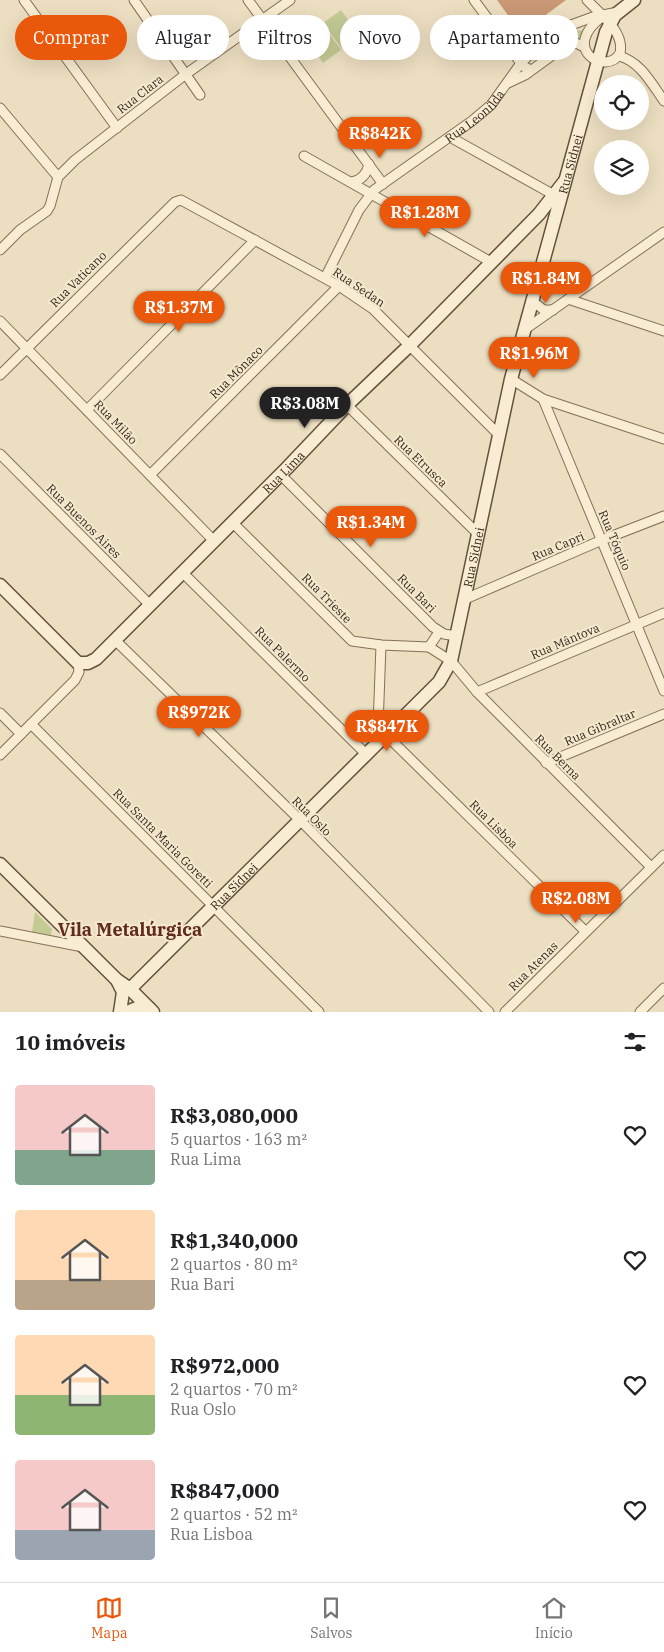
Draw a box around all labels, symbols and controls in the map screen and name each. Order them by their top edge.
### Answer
chip: Comprar [15,15,127,60]
chip: Alugar [137,15,229,60]
chip: Filtros [239,15,330,60]
chip: Novo [340,15,420,60]
chip: Apartamento [430,15,578,60]
street label: Rua Clara [114,71,166,117]
map controls [594,75,649,195]
button: locate [594,75,649,130]
street label: Rua Leonilda [442,86,507,146]
pin: R$842K [339,116,421,159]
text: R$842K [349,123,411,143]
street label: Rua Sidnei [555,132,585,195]
button: layers [594,140,649,195]
pin: R$1.28M [379,196,471,238]
text: R$1.28M [391,202,459,222]
street label: Rua Vaticano [47,248,109,310]
pin: R$1.84M [500,262,592,304]
street label: Rua Sedan [330,264,388,310]
text: R$1.84M [512,268,580,288]
pin: R$1.37M [133,290,225,333]
text: R$1.37M [145,297,213,317]
pin: R$1.96M [488,336,580,379]
street label: Rua Mônaco [206,342,266,402]
text: R$1.96M [500,343,568,363]
pin: R$3.08M [259,386,351,429]
text: R$3.08M [271,393,339,413]
street label: Rua Milão [91,397,141,447]
street label: Rua Etrusca [391,432,451,490]
street label: Rua Lima [259,447,308,496]
street label: Rua Buenos Aires [44,481,124,561]
pin: R$1.34M [325,506,417,548]
street label: Rua Tóquio [596,508,635,573]
text: R$1.34M [337,512,405,532]
street label: Rua Sidnei [459,526,487,588]
street label: Rua Capri [530,528,587,564]
street label: Rua Trieste [299,570,355,626]
street label: Rua Bari [395,571,440,616]
street label: Rua Mântova [528,620,602,662]
street label: Rua Palermo [252,623,314,685]
pin: R$972K [158,696,240,738]
text: R$972K [168,702,230,722]
street label: Rua Gibraltar [562,705,639,749]
pin: R$847K [346,710,428,752]
text: R$847K [356,716,418,736]
street label: Rua Berna [532,731,584,783]
street label: Rua Santa Maria Goretti [110,785,216,891]
street label: Rua Oslo [289,793,335,839]
street label: Rua Lisboa [467,797,522,852]
street label: Rua Sidnei [207,859,261,913]
pin: R$2.08M [530,882,622,924]
text: R$2.08M [542,888,610,908]
district label: Vila Metalúrgica [58,918,202,941]
street label: Rua Atenas [505,938,561,994]
text: 10 imóveis [15,1028,126,1056]
icon: filters [621,1028,649,1056]
text: R$3,080,000 [170,1101,298,1129]
icon: home [55,1105,115,1165]
icon: heart [621,1121,649,1149]
text: 5 quartos · 163 m² [170,1129,307,1149]
text: Rua Lima [170,1149,242,1169]
text: R$1,340,000 [170,1226,298,1254]
icon: home [55,1230,115,1290]
icon: heart [621,1246,649,1274]
text: 2 quartos · 80 m² [170,1254,298,1274]
text: Rua Bari [170,1274,235,1294]
text: R$972,000 [170,1351,279,1379]
icon: home [55,1355,115,1415]
icon: heart [621,1371,649,1399]
text: 2 quartos · 70 m² [170,1379,298,1399]
text: Rua Oslo [170,1399,236,1419]
text: R$847,000 [170,1476,279,1504]
icon: home [55,1480,115,1540]
icon: heart [621,1496,649,1524]
text: 2 quartos · 52 m² [170,1504,298,1524]
text: Rua Lisboa [170,1524,253,1544]
tab: Mapa [91,1594,128,1642]
tab: Salvos [310,1594,352,1642]
tab: Início [535,1594,573,1642]

